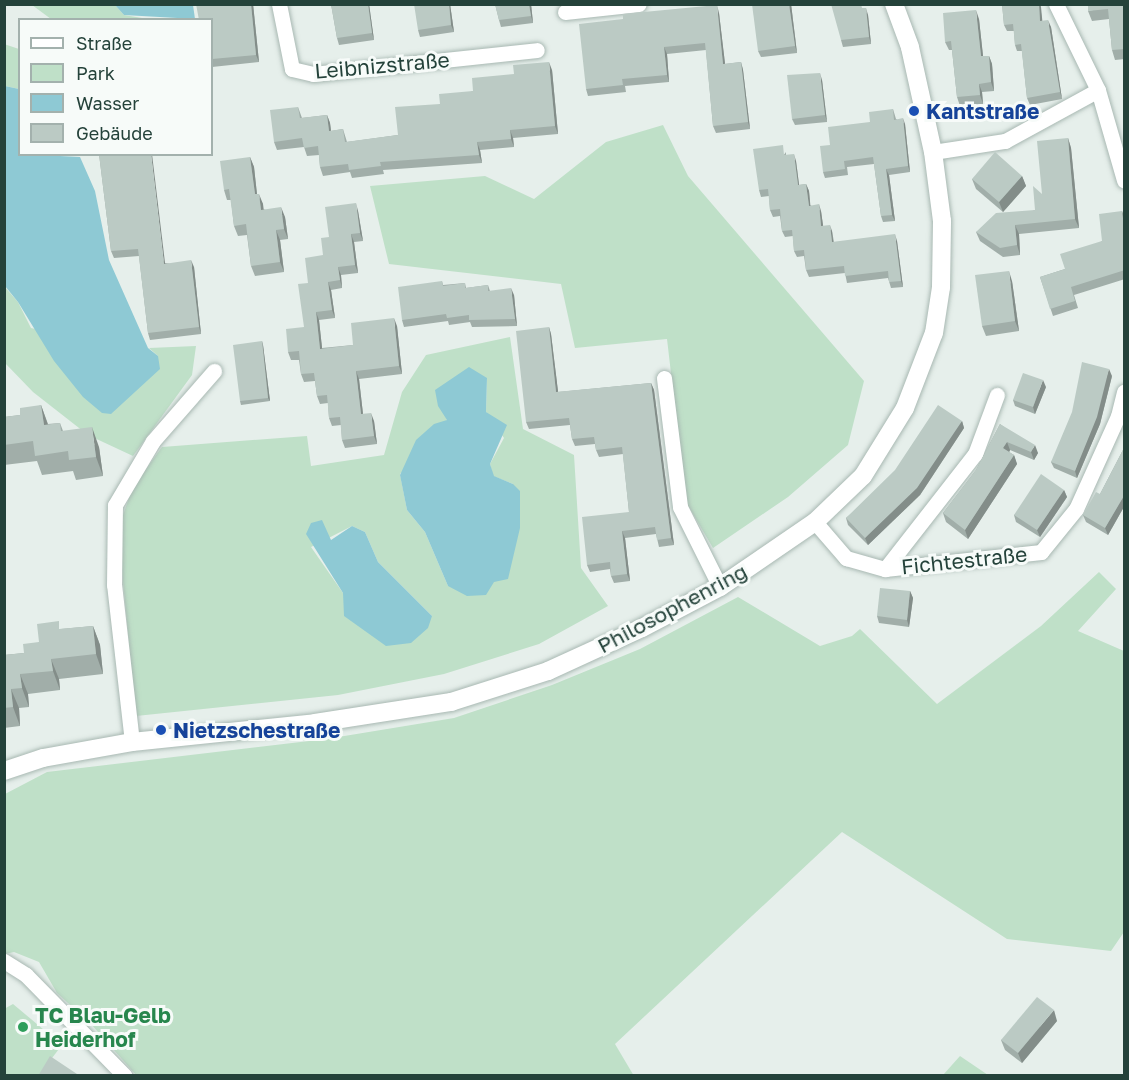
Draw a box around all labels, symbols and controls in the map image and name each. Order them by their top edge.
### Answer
legend [18,18,213,156]
text: Straße [76,32,132,54]
street label: Leibnizstraße [313,47,451,83]
text: Park [76,62,115,84]
text: Wasser [76,92,139,114]
place label: Kantstraße [926,98,1039,124]
marker: Kantstraße [907,104,921,118]
text: Gebäude [76,122,153,144]
street label: Fichtestraße [900,541,1028,579]
street label: Philosophenring [593,558,751,658]
place label: Nietzschestraße [173,717,340,743]
marker: Nietzschestraße [154,723,168,737]
place label: TC Blau-Gelb Heiderhof [35,1002,171,1052]
marker: TC Blau-Gelb Heiderhof [16,1020,30,1034]

